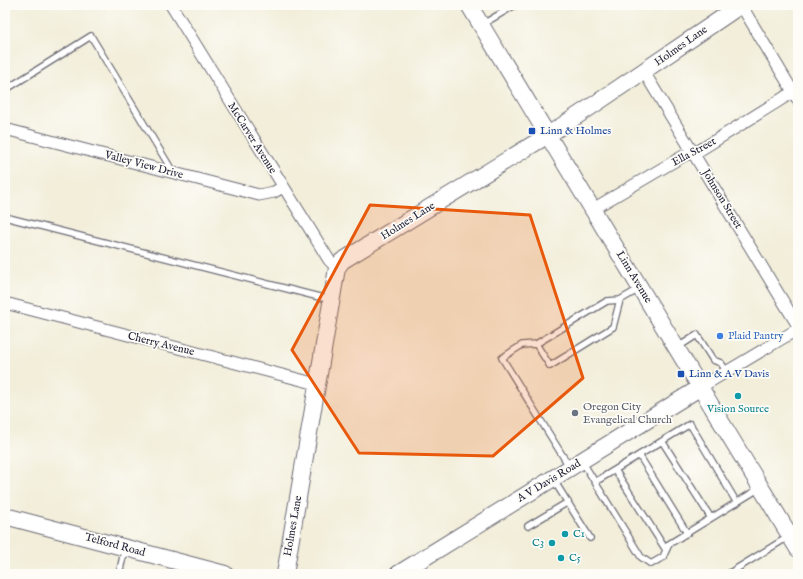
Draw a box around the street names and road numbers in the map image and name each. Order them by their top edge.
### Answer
street label: Holmes Lane [652,23,710,69]
street label: McCarver Avenue [224,100,280,176]
street label: Ella Street [669,134,719,169]
street label: Valley View Drive [102,148,185,182]
street label: Johnson Street [698,165,745,232]
street label: Holmes Lane [378,199,438,243]
street label: Linn Avenue [613,248,655,306]
street label: Cherry Avenue [126,329,196,359]
street label: A V Davis Road [514,456,584,506]
street label: Holmes Lane [281,495,305,557]
street label: Telford Road [83,530,147,560]

